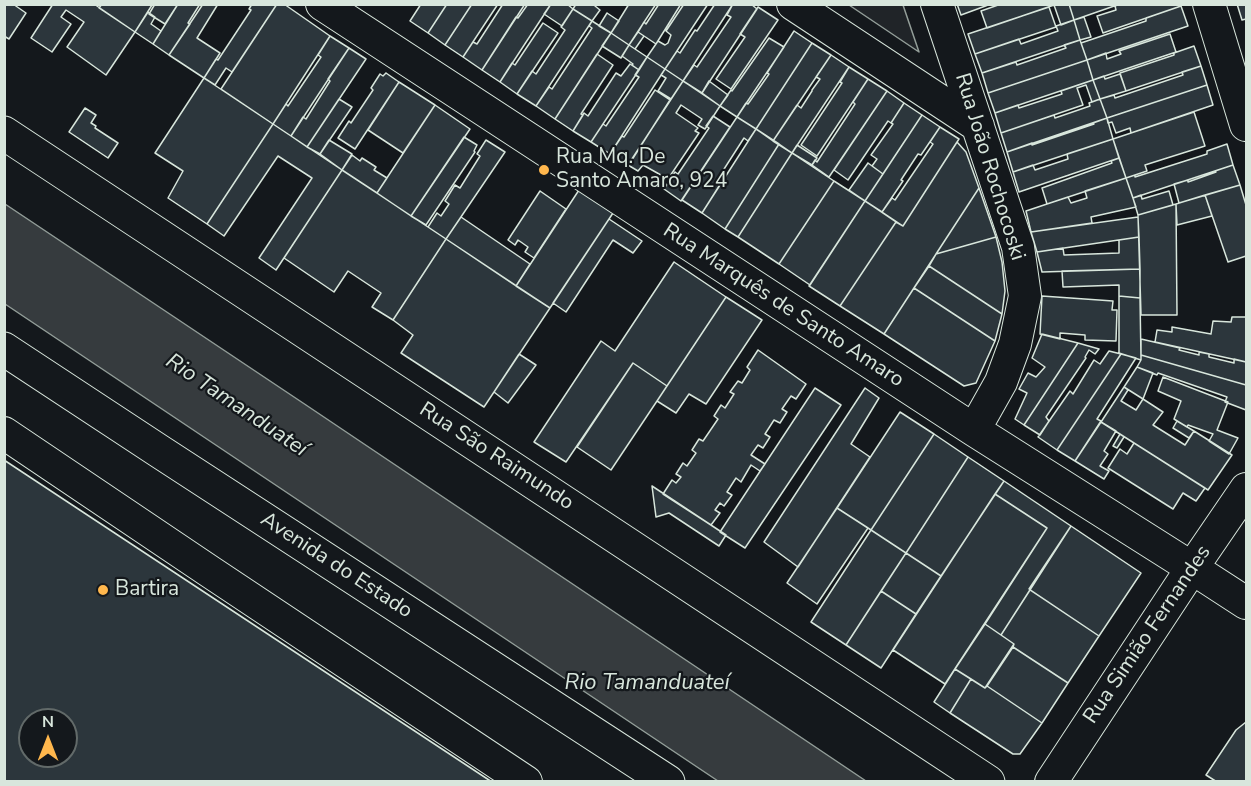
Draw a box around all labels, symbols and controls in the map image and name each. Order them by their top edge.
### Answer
street label: Rua João Rochocoski [949,70,1029,264]
place label: Rua Mq. De Santo Amaro, 924 [556,145,727,195]
marker: Rua Mq. De Santo Amaro, 924 [537,163,551,177]
street label: Rua Marquês de Santo Amaro [658,219,908,393]
water label: Rio Tamanduateí [160,349,312,463]
street label: Rua São Raimundo [414,398,578,516]
street label: Avenida do Estado [255,508,417,624]
street label: Rua Simião Fernandes [1079,541,1217,729]
place label: Bartira [115,577,179,603]
marker: Bartira [96,583,110,597]
water label: Rio Tamanduateí [564,671,730,697]
north arrow [18,708,78,768]
text: N [42,711,54,733]

